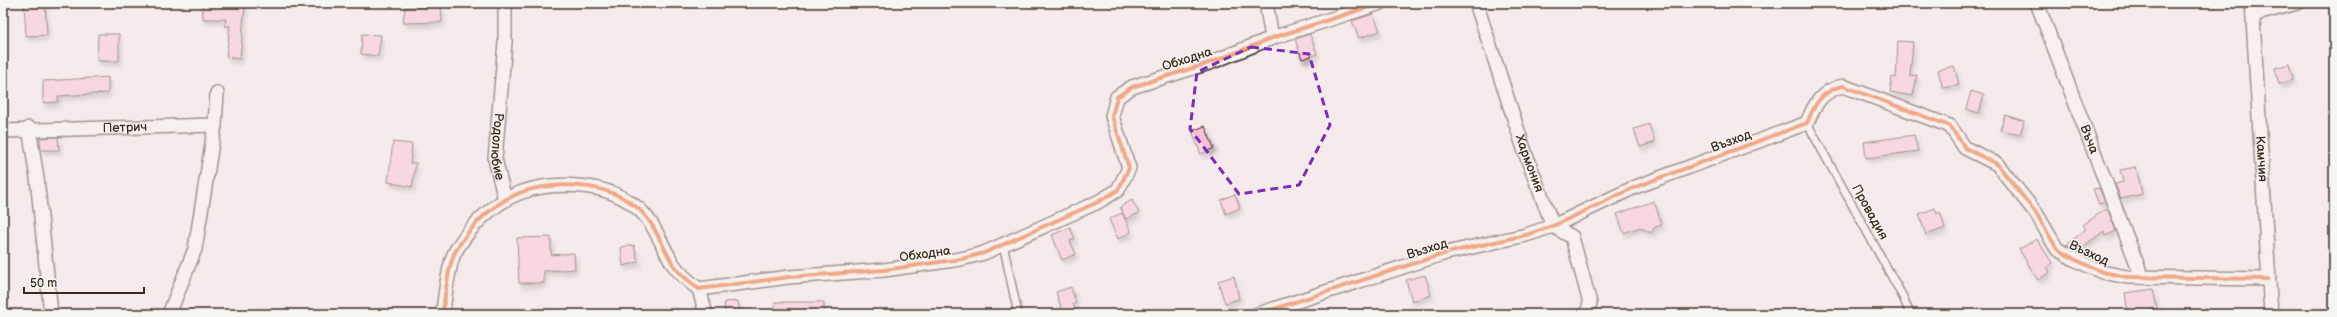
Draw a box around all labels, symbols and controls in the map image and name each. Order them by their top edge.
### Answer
street label: Обходна [1160,43,1214,75]
street label: Родолюбие [487,112,508,182]
street label: Петрич [103,119,147,136]
street label: Въча [2076,122,2102,157]
street label: Възход [1709,126,1754,156]
street label: Хармония [1512,132,1547,194]
street label: Камчия [2252,135,2271,182]
street label: Провадия [1848,182,1892,242]
street label: Възход [1405,235,1449,263]
street label: Възход [2067,237,2111,269]
street label: Обходна [898,242,952,266]
scale bar [24,269,144,295]
text: 50 m [30,276,57,291]

